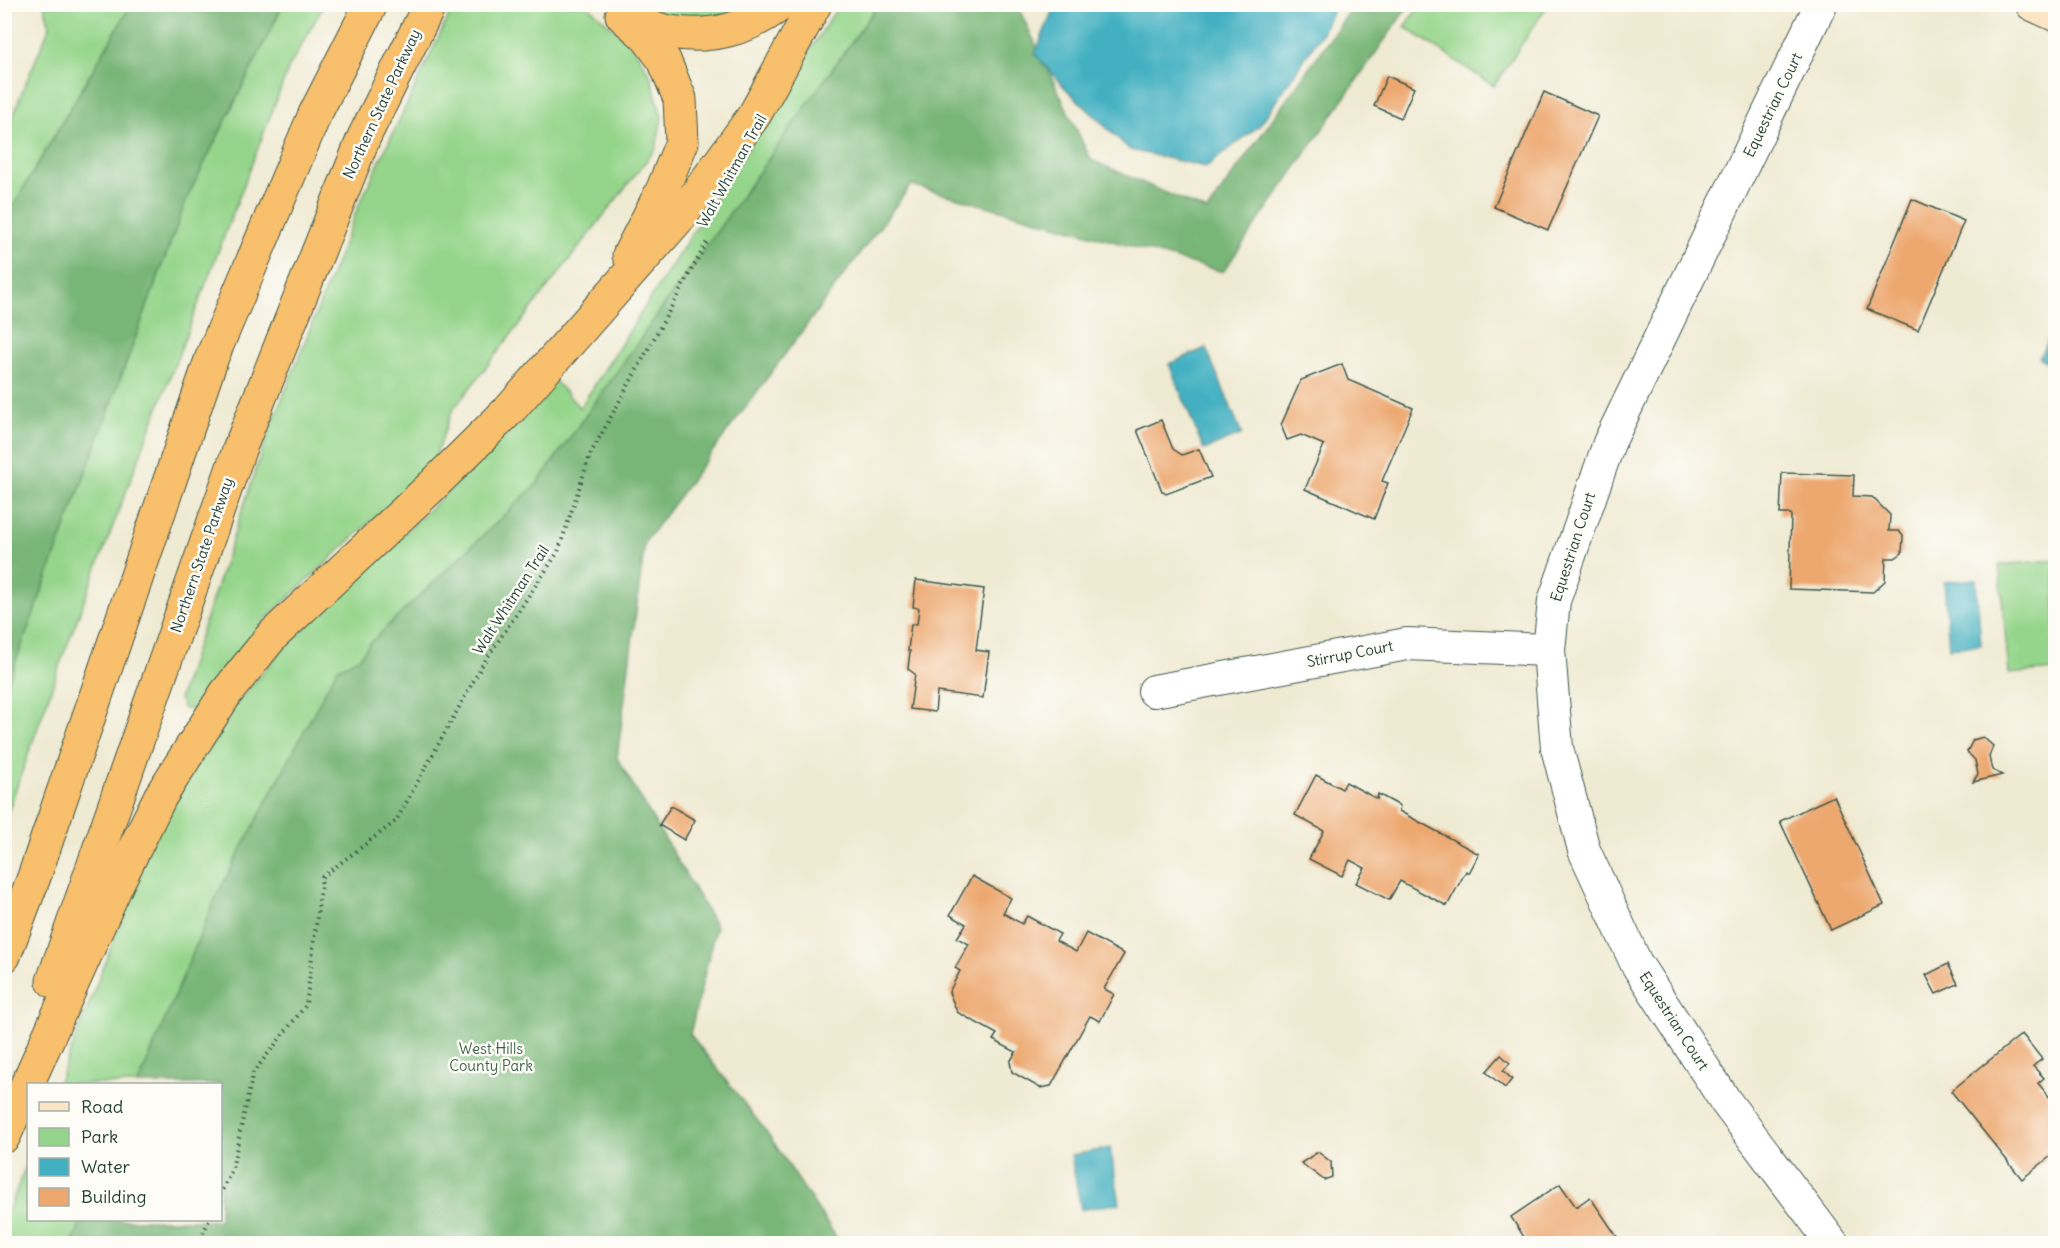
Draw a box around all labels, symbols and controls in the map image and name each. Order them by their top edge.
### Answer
street label: Northern State Parkway [338,26,425,182]
street label: Equestrian Court [1739,49,1806,160]
street label: Walt Whitman Trail [693,111,771,231]
street label: Northern State Parkway [166,475,237,635]
street label: Equestrian Court [1546,490,1599,604]
street label: Walt Whitman Trail [468,542,553,658]
street label: Stirrup Court [1305,636,1395,671]
street label: Equestrian Court [1635,968,1713,1074]
park label: West Hills County Park [449,1039,533,1075]
legend [27,1083,222,1221]
text: Road [81,1095,124,1118]
text: Park [81,1125,118,1148]
text: Water [81,1155,131,1178]
text: Building [81,1185,146,1208]

